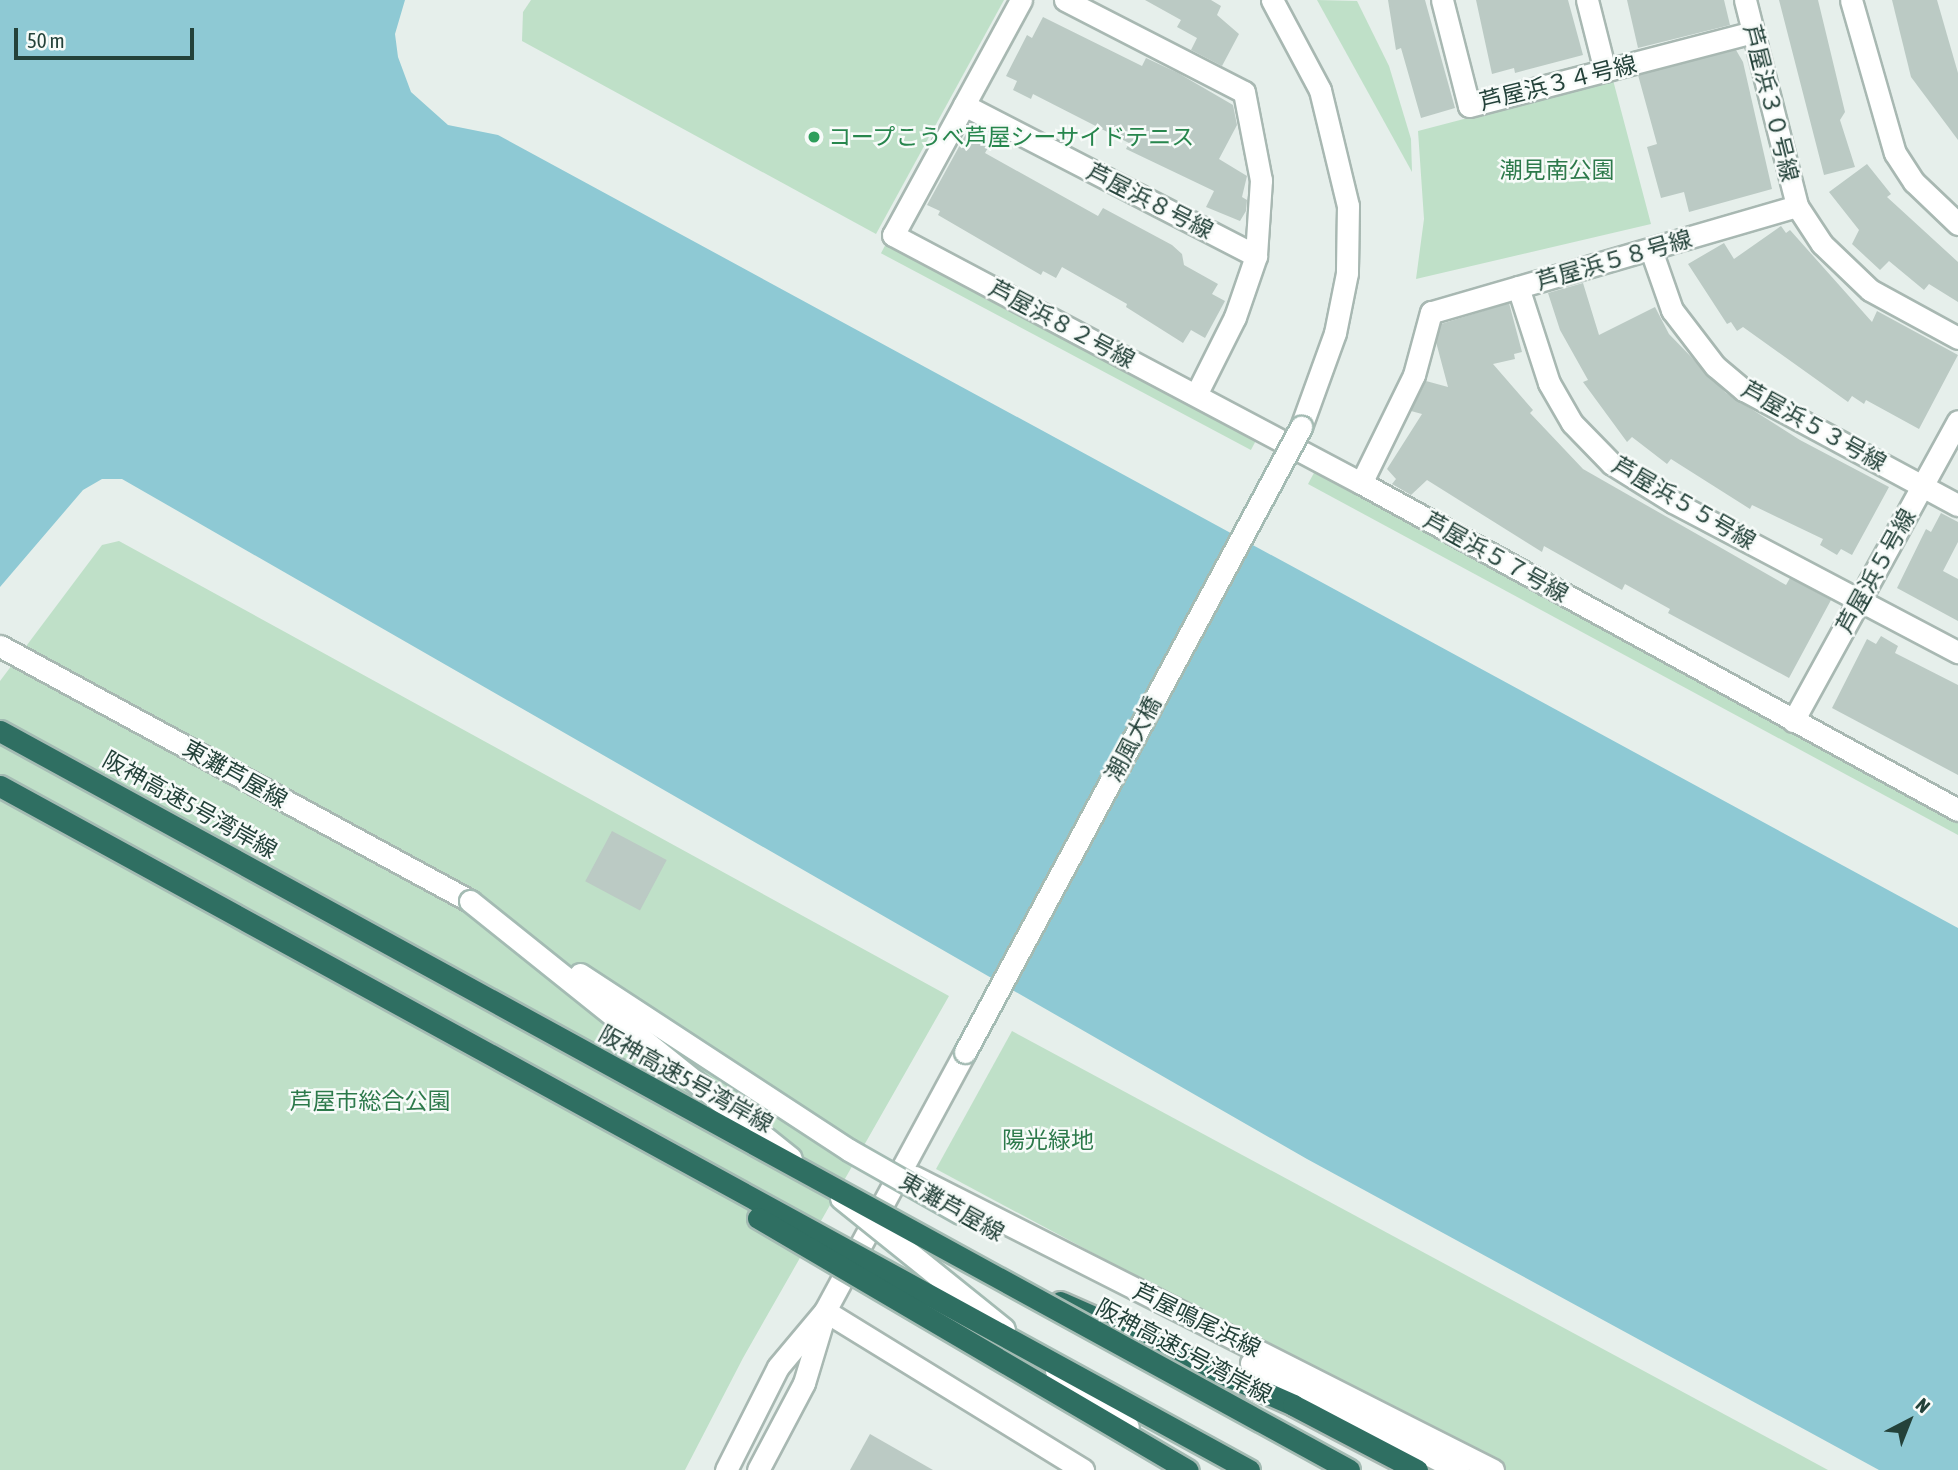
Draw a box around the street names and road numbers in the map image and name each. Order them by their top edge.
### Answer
street label: 芦屋浜３０号線 [1738,22,1804,184]
street label: 芦屋浜３４号線 [1477,50,1639,116]
street label: 芦屋浜８号線 [1082,157,1218,245]
street label: 芦屋浜５８号線 [1533,225,1695,295]
street label: 芦屋浜８２号線 [984,274,1140,374]
street label: 芦屋浜５３号線 [1737,375,1891,477]
street label: 芦屋浜５５号線 [1607,451,1761,555]
street label: 芦屋浜５号線 [1830,504,1922,638]
street label: 芦屋浜５７号線 [1419,506,1573,608]
street label: 潮風大橋 [1099,692,1167,786]
street label: 東灘芦屋線 [178,734,292,814]
street label: 阪神高速5号湾岸線 [98,746,282,864]
street label: 阪神高速5号湾岸線 [594,1020,778,1138]
street label: 東灘芦屋線 [895,1167,1009,1247]
street label: 芦屋鳴尾浜線 [1129,1277,1265,1363]
street label: 阪神高速5号湾岸線 [1092,1293,1276,1409]

